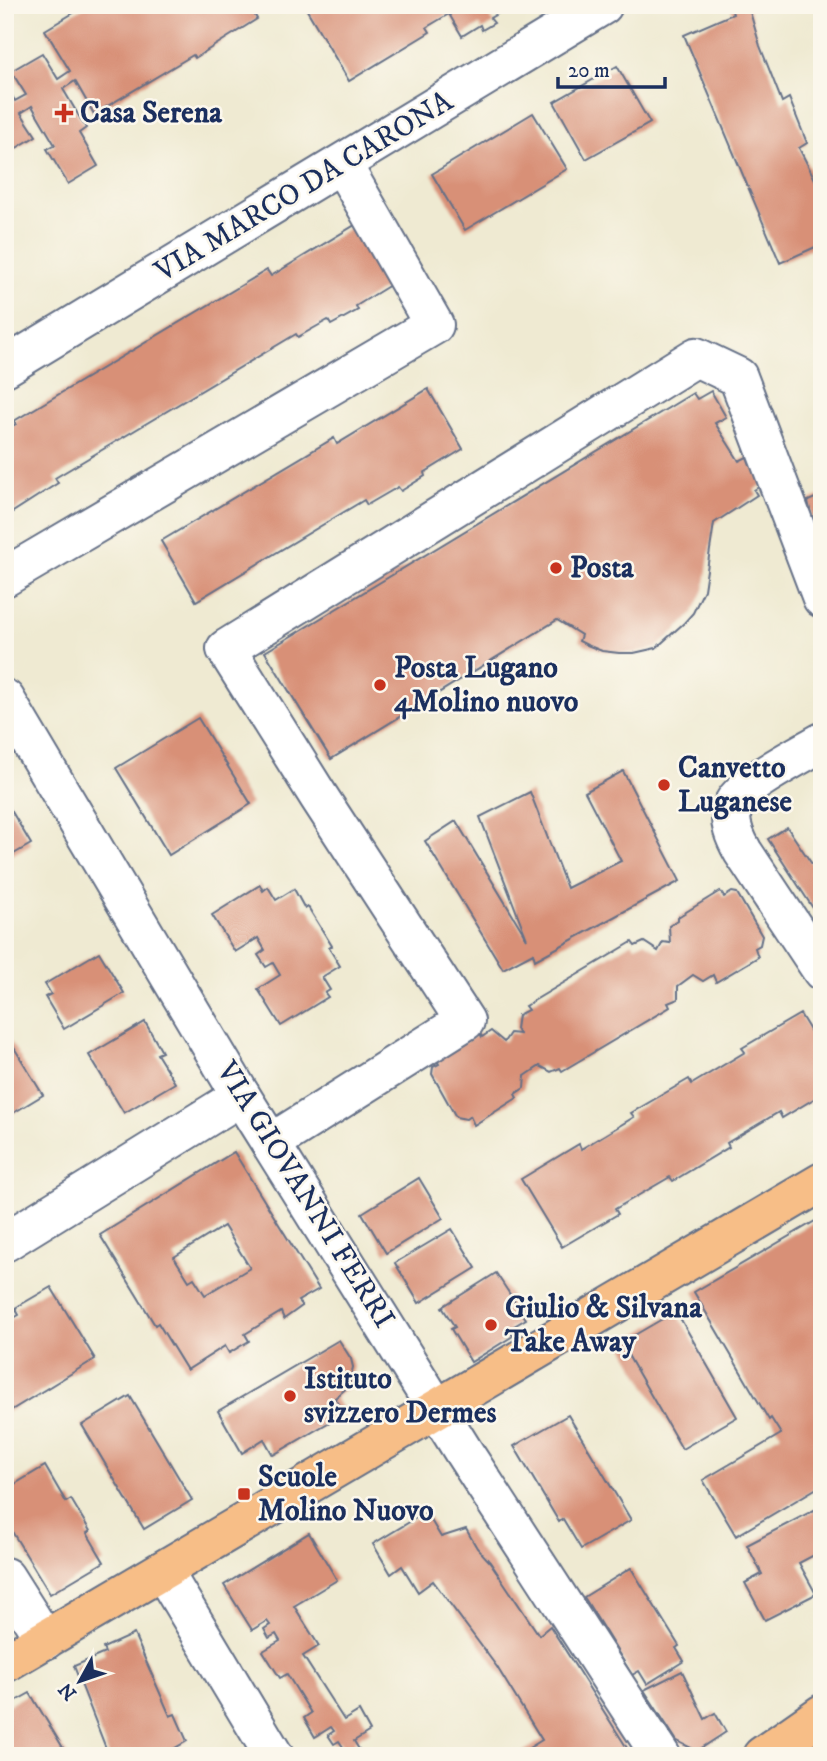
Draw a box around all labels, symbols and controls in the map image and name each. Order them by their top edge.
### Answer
scale bar [558,46,664,90]
text: 20 m [568,58,610,84]
street label: VIA MARCO DA CARONA [147,83,460,291]
place label: Casa Serena [80,95,223,132]
marker: Casa Serena [54,103,74,123]
place label: Posta [570,550,635,587]
marker: Posta [548,560,564,576]
place label: Posta Lugano 4Molino nuovo [394,650,578,721]
marker: Posta Lugano 4Molino nuovo [372,677,388,693]
place label: Canvetto Luganese [678,750,792,821]
marker: Canvetto Luganese [656,777,672,793]
street label: VIA GIOVANNI FERRI [207,1054,402,1335]
place label: Giulio & Silvana Take Away [504,1290,703,1361]
marker: Giulio & Silvana Take Away [483,1317,499,1333]
place label: Istituto svizzero Dermes [304,1361,496,1432]
marker: Istituto svizzero Dermes [282,1388,298,1404]
place label: Scuole Molino Nuovo [258,1459,434,1530]
marker: Scuole Molino Nuovo [236,1486,252,1502]
north arrow [46,1646,116,1716]
text: N [54,1677,82,1704]

